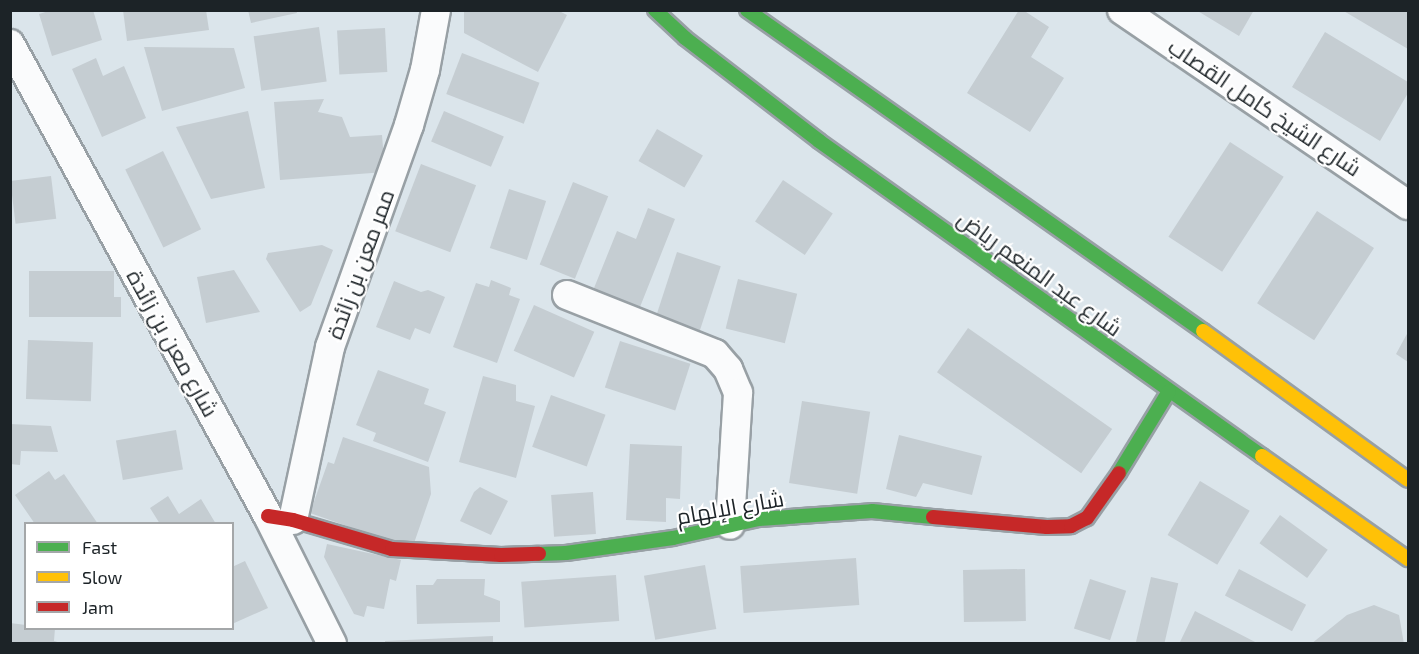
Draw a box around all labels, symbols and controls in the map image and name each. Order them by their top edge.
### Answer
street label: شارع الشيخ كامل القصاب [1164,33,1366,181]
street label: ممر معن بن زائدة [321,186,399,342]
street label: شارع عبد المنعم رياض [953,205,1127,341]
street label: شارع معن بن زائدة [122,265,224,421]
street label: شارع الإلهام [674,485,786,529]
legend [24,522,234,630]
text: Fast [82,536,117,558]
text: Slow [82,566,122,588]
text: Jam [82,596,114,618]

